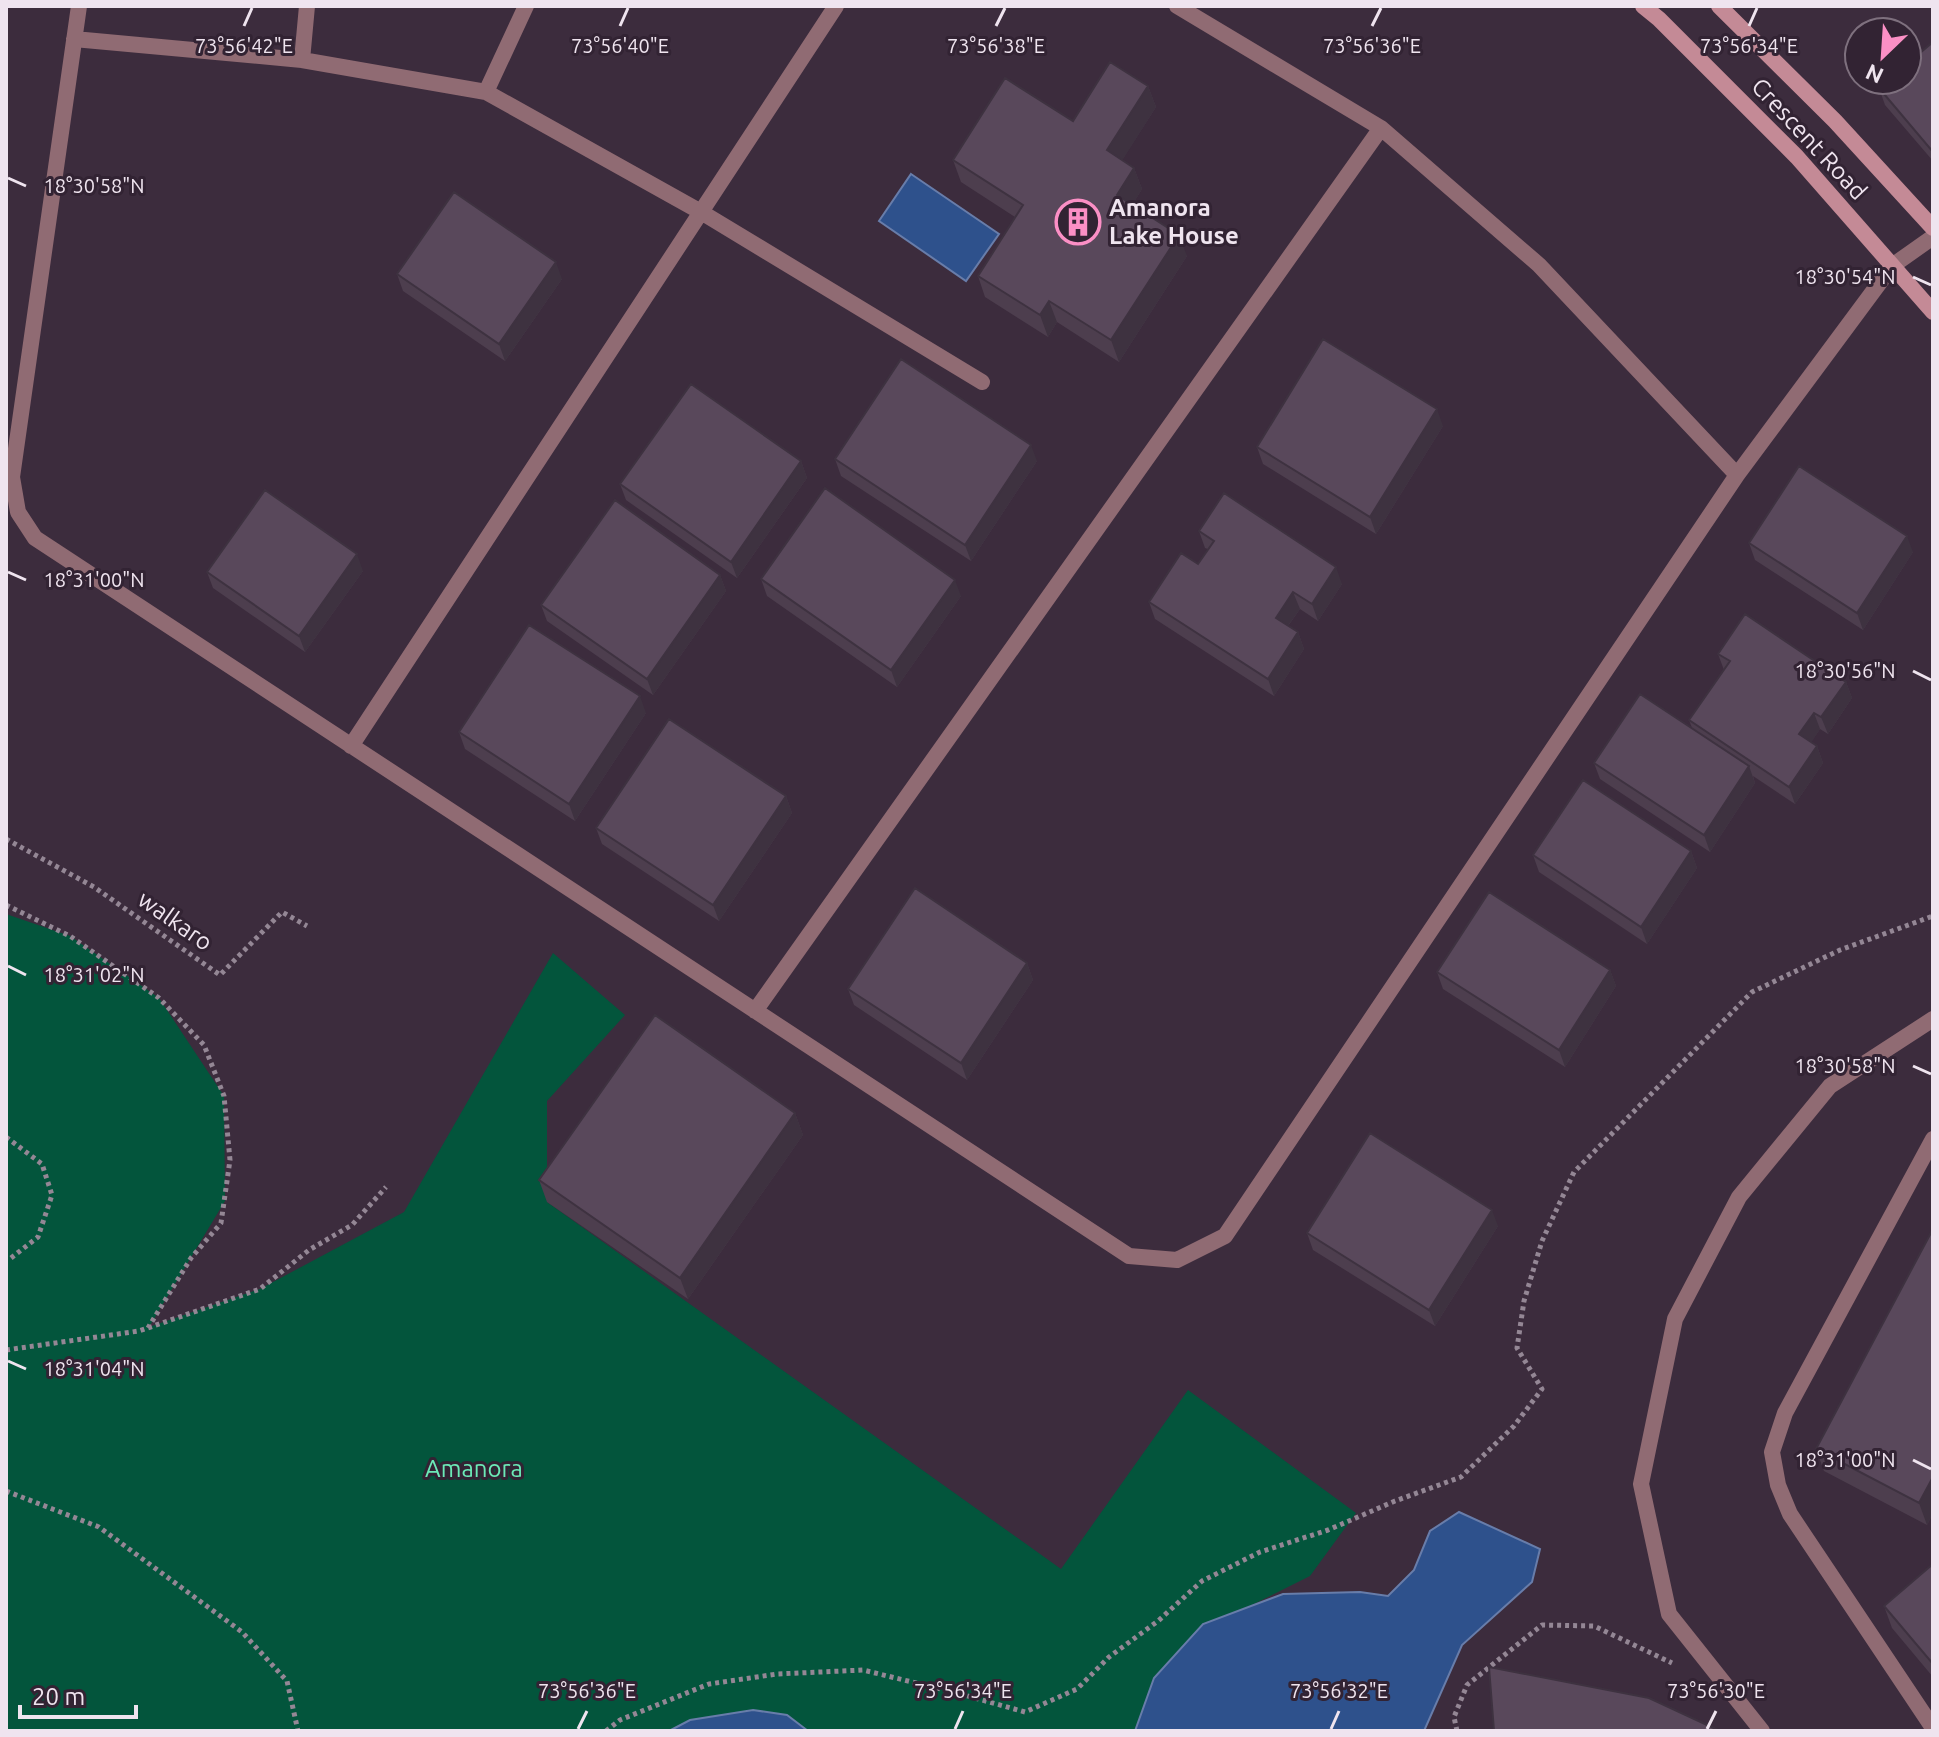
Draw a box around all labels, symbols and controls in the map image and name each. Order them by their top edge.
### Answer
north arrow [1843,16,1923,96]
text: 73°56'42"E [195,34,293,57]
text: 73°56'40"E [571,34,669,57]
text: 73°56'38"E [947,34,1045,57]
text: 73°56'36"E [1323,34,1421,57]
text: 73°56'34"E [1700,34,1798,57]
text: N [1862,60,1887,89]
street label: Crescent Road [1746,72,1872,205]
text: 18°30'58"N [43,174,145,197]
place label: Amanora Lake House [1109,194,1239,249]
building icon: Amanora Lake House [1054,198,1102,246]
text: 18°30'54"N [1794,265,1896,288]
text: 18°31'00"N [43,568,145,591]
text: 18°30'56"N [1794,659,1896,682]
street label: walkaro [133,885,218,956]
text: 18°31'02"N [43,963,145,986]
text: 18°30'58"N [1794,1054,1896,1077]
text: 18°31'04"N [43,1357,145,1380]
text: 18°31'00"N [1794,1448,1896,1471]
park label: Amanora [425,1455,523,1482]
scale bar [20,1669,136,1719]
text: 73°56'36"E [538,1679,636,1702]
text: 73°56'34"E [914,1679,1012,1702]
text: 73°56'32"E [1290,1679,1388,1702]
text: 73°56'30"E [1667,1679,1765,1702]
text: 20 m [32,1683,85,1710]

